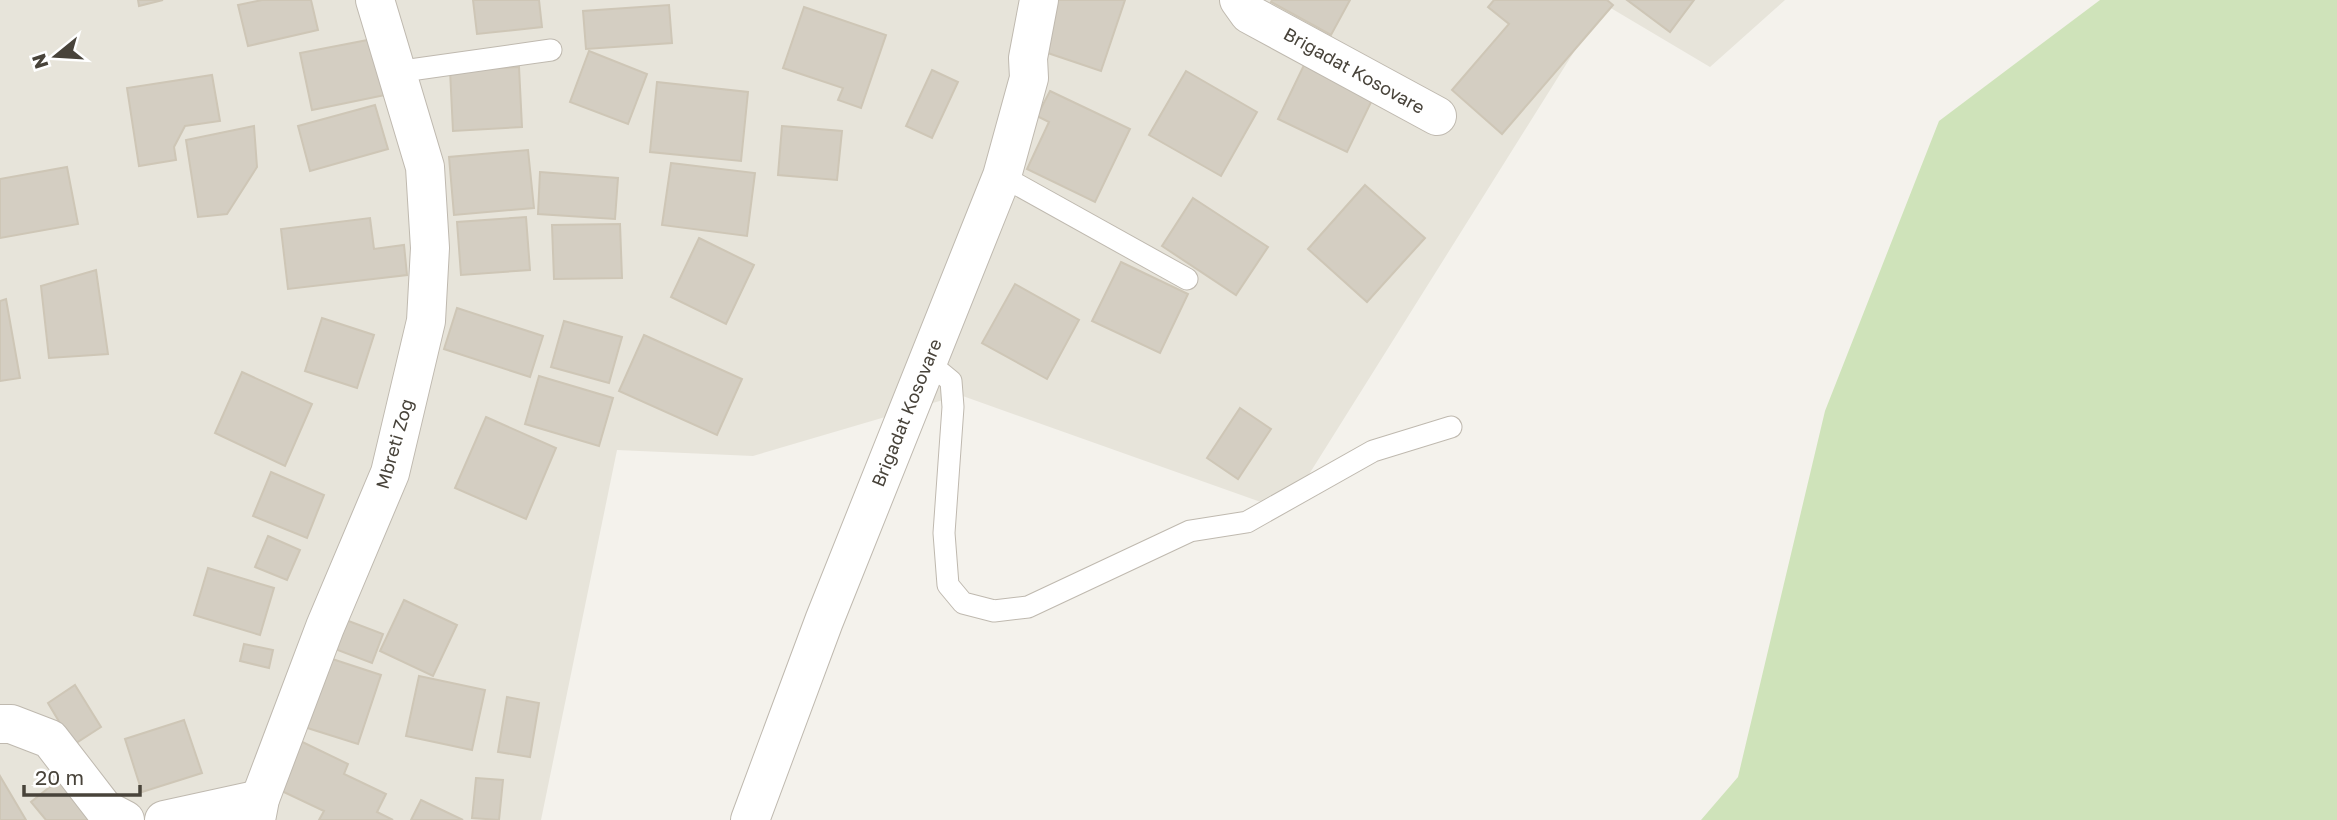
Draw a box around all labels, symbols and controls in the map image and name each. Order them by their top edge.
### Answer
north arrow [21,21,91,91]
street label: Brigadat Kosovare [1280,22,1429,118]
text: N [26,51,53,72]
street label: Brigadat Kosovare [866,335,946,490]
street label: Mbreti Zog [371,396,417,491]
scale bar [24,754,140,798]
text: 20 m [35,764,84,790]

